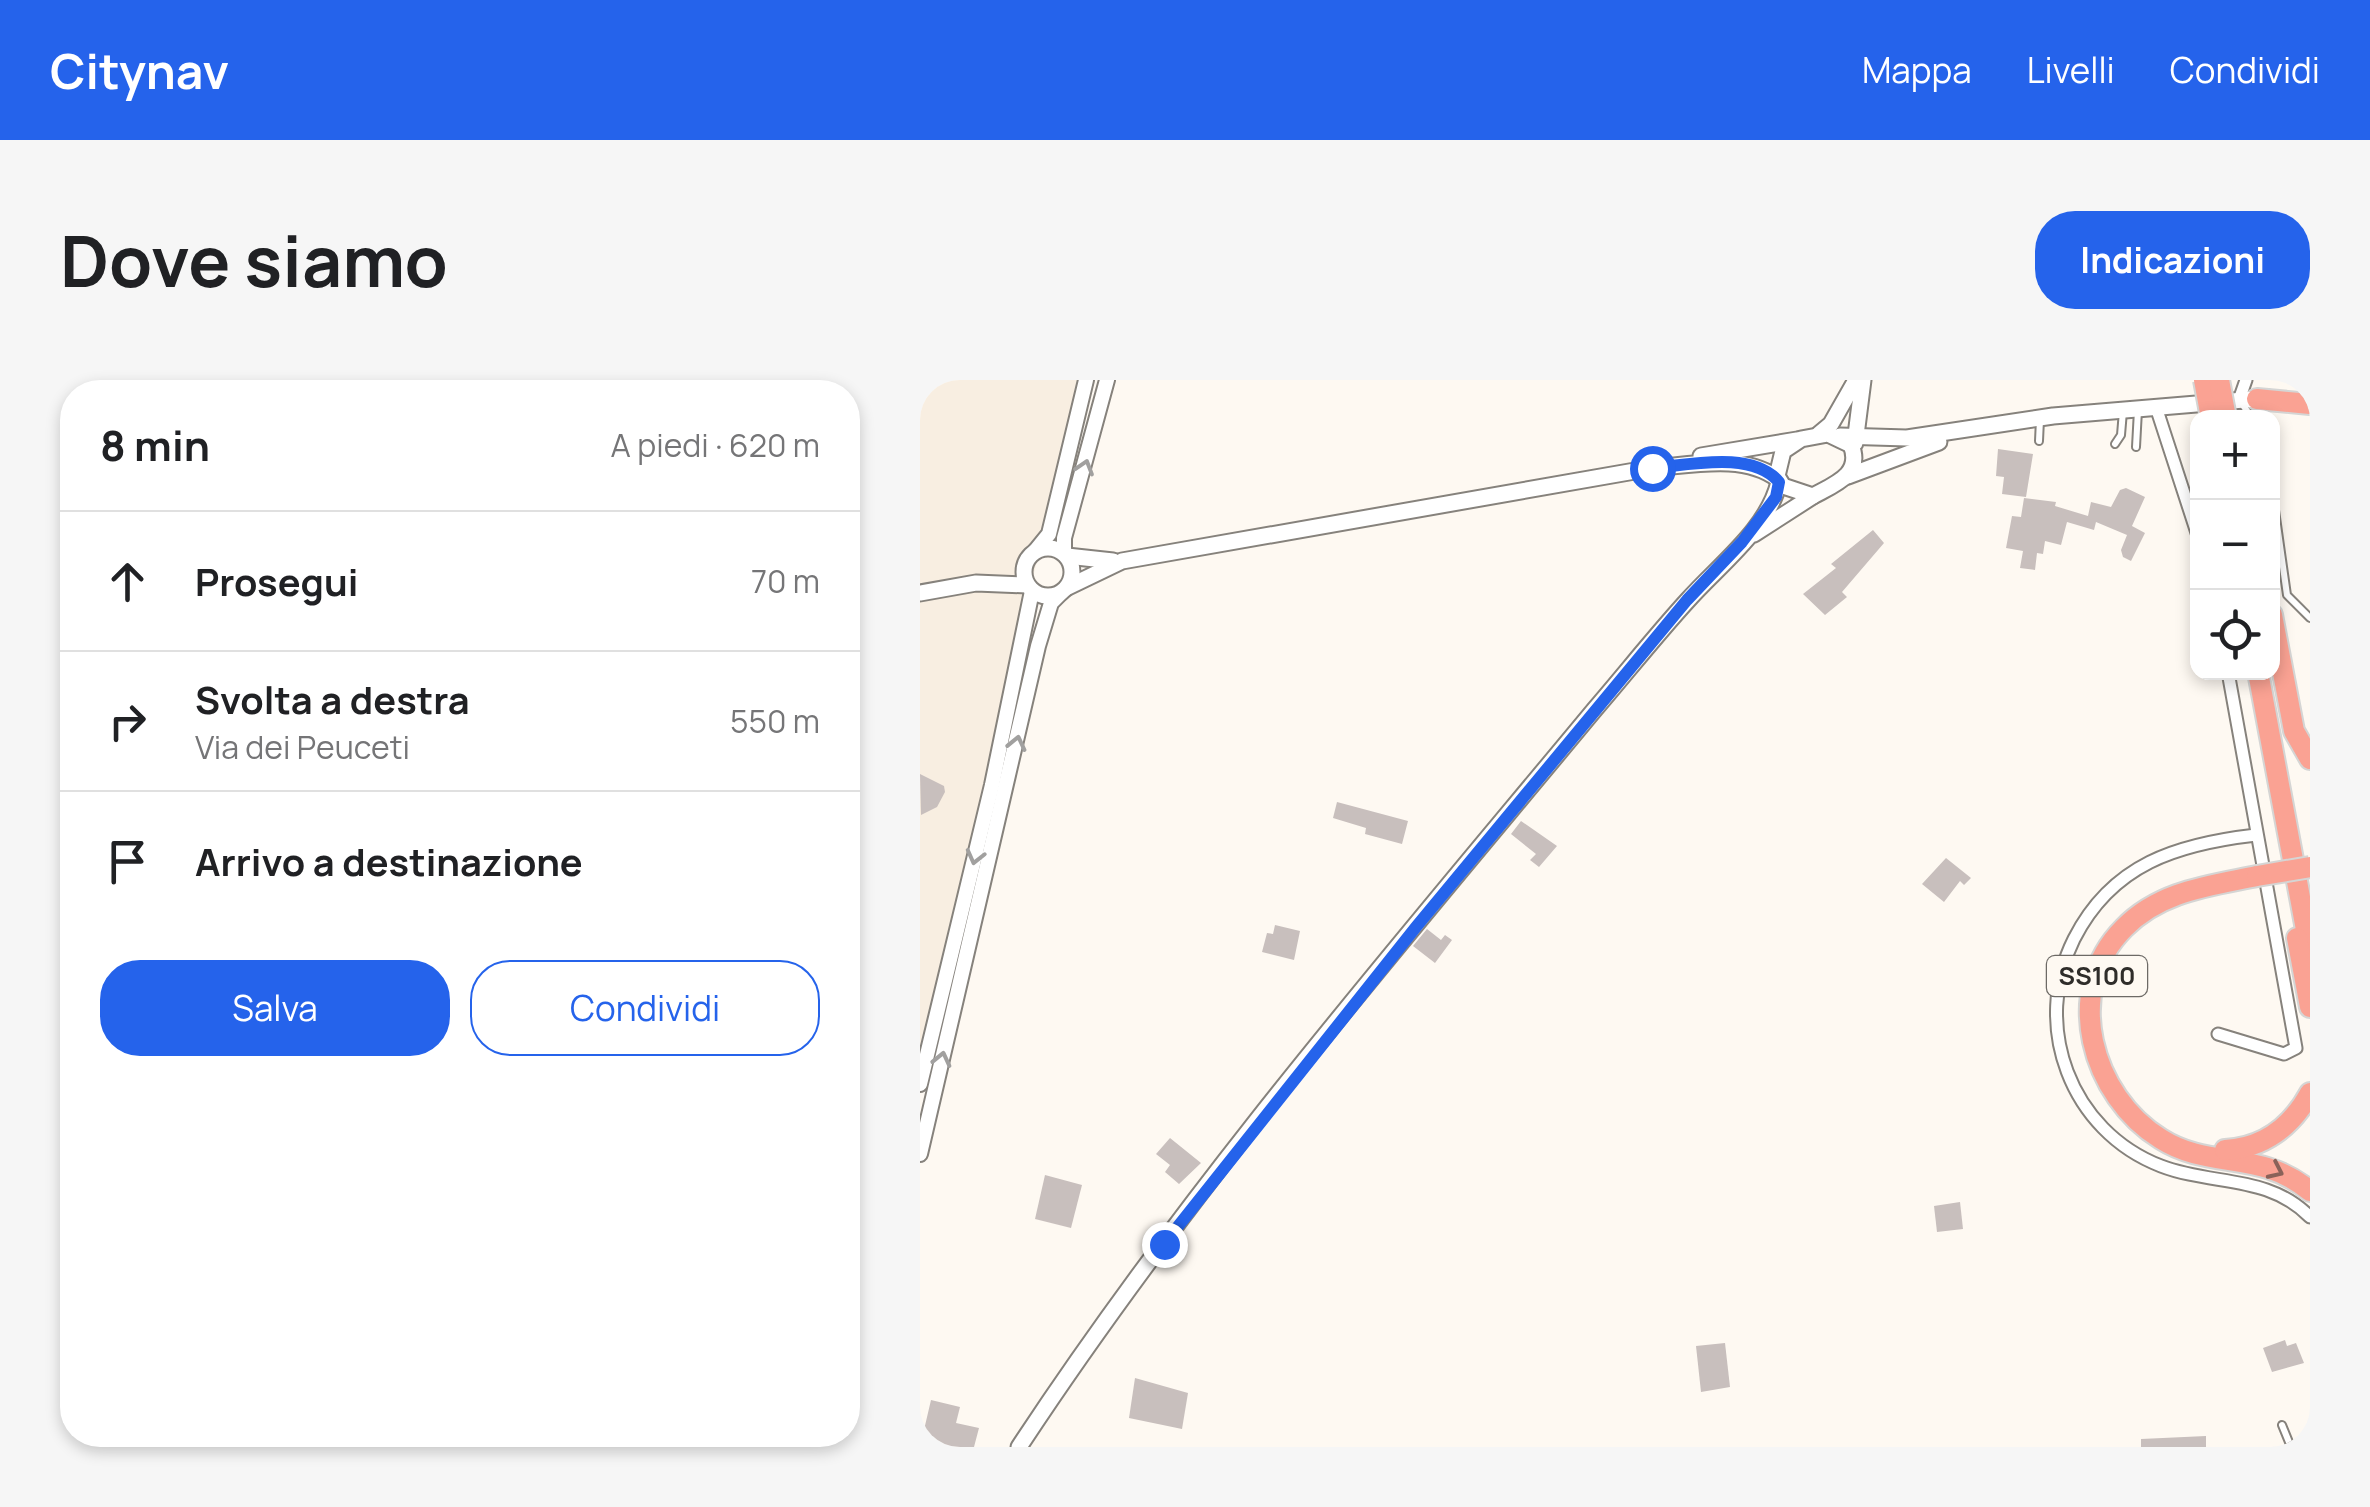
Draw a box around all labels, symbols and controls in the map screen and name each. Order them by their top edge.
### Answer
text: Citynav [50,38,229,103]
text: Mappa [1862,46,1972,94]
text: Livelli [2027,46,2115,94]
text: Condividi [2170,46,2320,94]
button: Indicazioni [2035,211,2310,309]
text: Dove siamo [60,212,448,308]
map controls [2190,410,2280,680]
button: + [2190,410,2280,500]
text: 8 min [100,416,210,474]
text: A piedi · 620 m [611,423,820,467]
route start [1630,446,1676,492]
one-way arrow [1073,459,1094,476]
button: − [2190,500,2280,590]
icon: ahead [100,554,155,609]
text: Prosegui [195,555,358,607]
text: 70 m [751,559,820,603]
button: locate [2190,590,2280,680]
text: Svolta a destra [195,673,470,725]
icon: right [100,694,155,749]
text: 550 m [730,699,820,743]
text: Via dei Peuceti [195,725,410,769]
one-way arrow [1005,735,1026,752]
icon: arrive [100,834,155,889]
text: Arrivo a destinazione [195,835,583,887]
one-way arrow [965,848,986,865]
road number: SS100 [2047,956,2147,996]
button: Salva [100,960,450,1056]
button: Condividi [470,960,820,1056]
one-way arrow [930,1051,951,1068]
one-way arrow [2266,1158,2284,1178]
route end [1142,1222,1188,1268]

